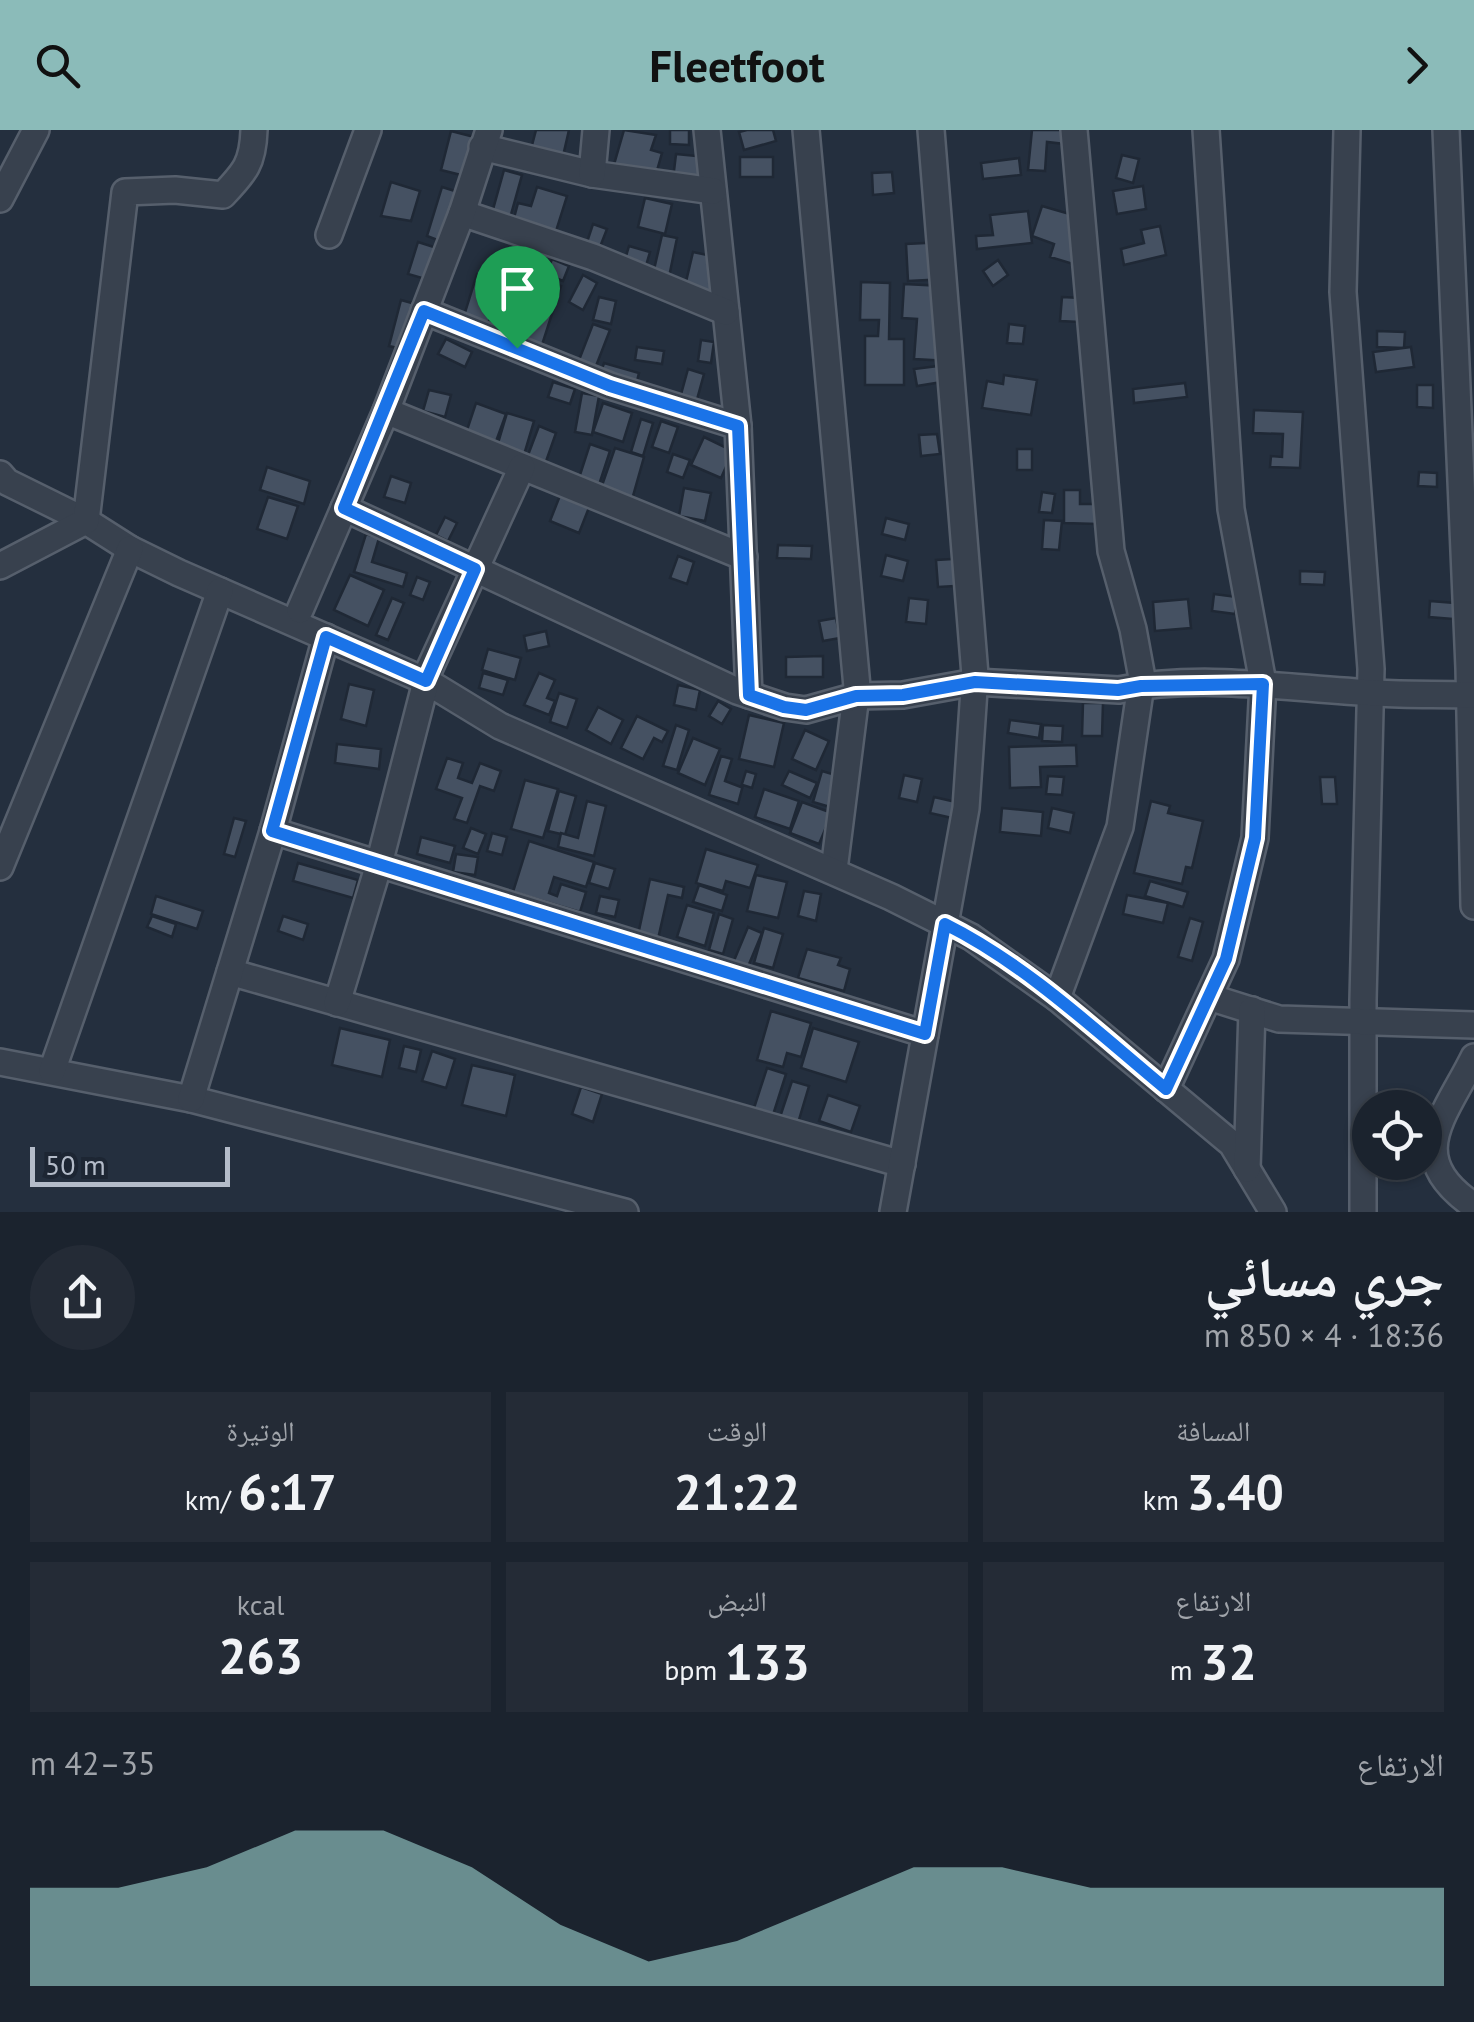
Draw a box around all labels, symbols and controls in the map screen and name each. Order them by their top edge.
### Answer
text: Fleetfoot [649,36,825,94]
icon: search [30,38,85,93]
icon: forward [1389,38,1444,93]
pin [475,246,560,349]
icon: arrive [490,261,545,316]
map controls [1352,1090,1442,1180]
button: locate [1352,1090,1442,1180]
scale bar [30,1142,230,1186]
text: 50 m [45,1146,106,1183]
text: جري مسائي [1204,1241,1444,1312]
button: share [30,1245,135,1350]
text: 18:36 · 4 × 850 m [1204,1314,1444,1356]
text: الوتيرة [227,1412,295,1449]
text: الوقت [707,1412,767,1449]
text: المسافة [1176,1412,1250,1449]
text: 6:17 [238,1459,337,1524]
text: 21:22 [674,1459,800,1524]
text: 3.40 [1186,1459,1284,1524]
text: /km [185,1481,238,1518]
text: km [1143,1481,1186,1518]
text: النبض [707,1582,767,1619]
text: الارتفاع [1175,1582,1252,1619]
text: kcal [237,1586,285,1623]
text: 263 [218,1623,303,1688]
text: 133 [725,1629,810,1694]
text: 32 [1200,1629,1257,1694]
text: bpm [664,1651,725,1688]
text: m [1170,1651,1200,1688]
text: 35–42 m [30,1742,155,1784]
text: الارتفاع [1357,1743,1444,1785]

